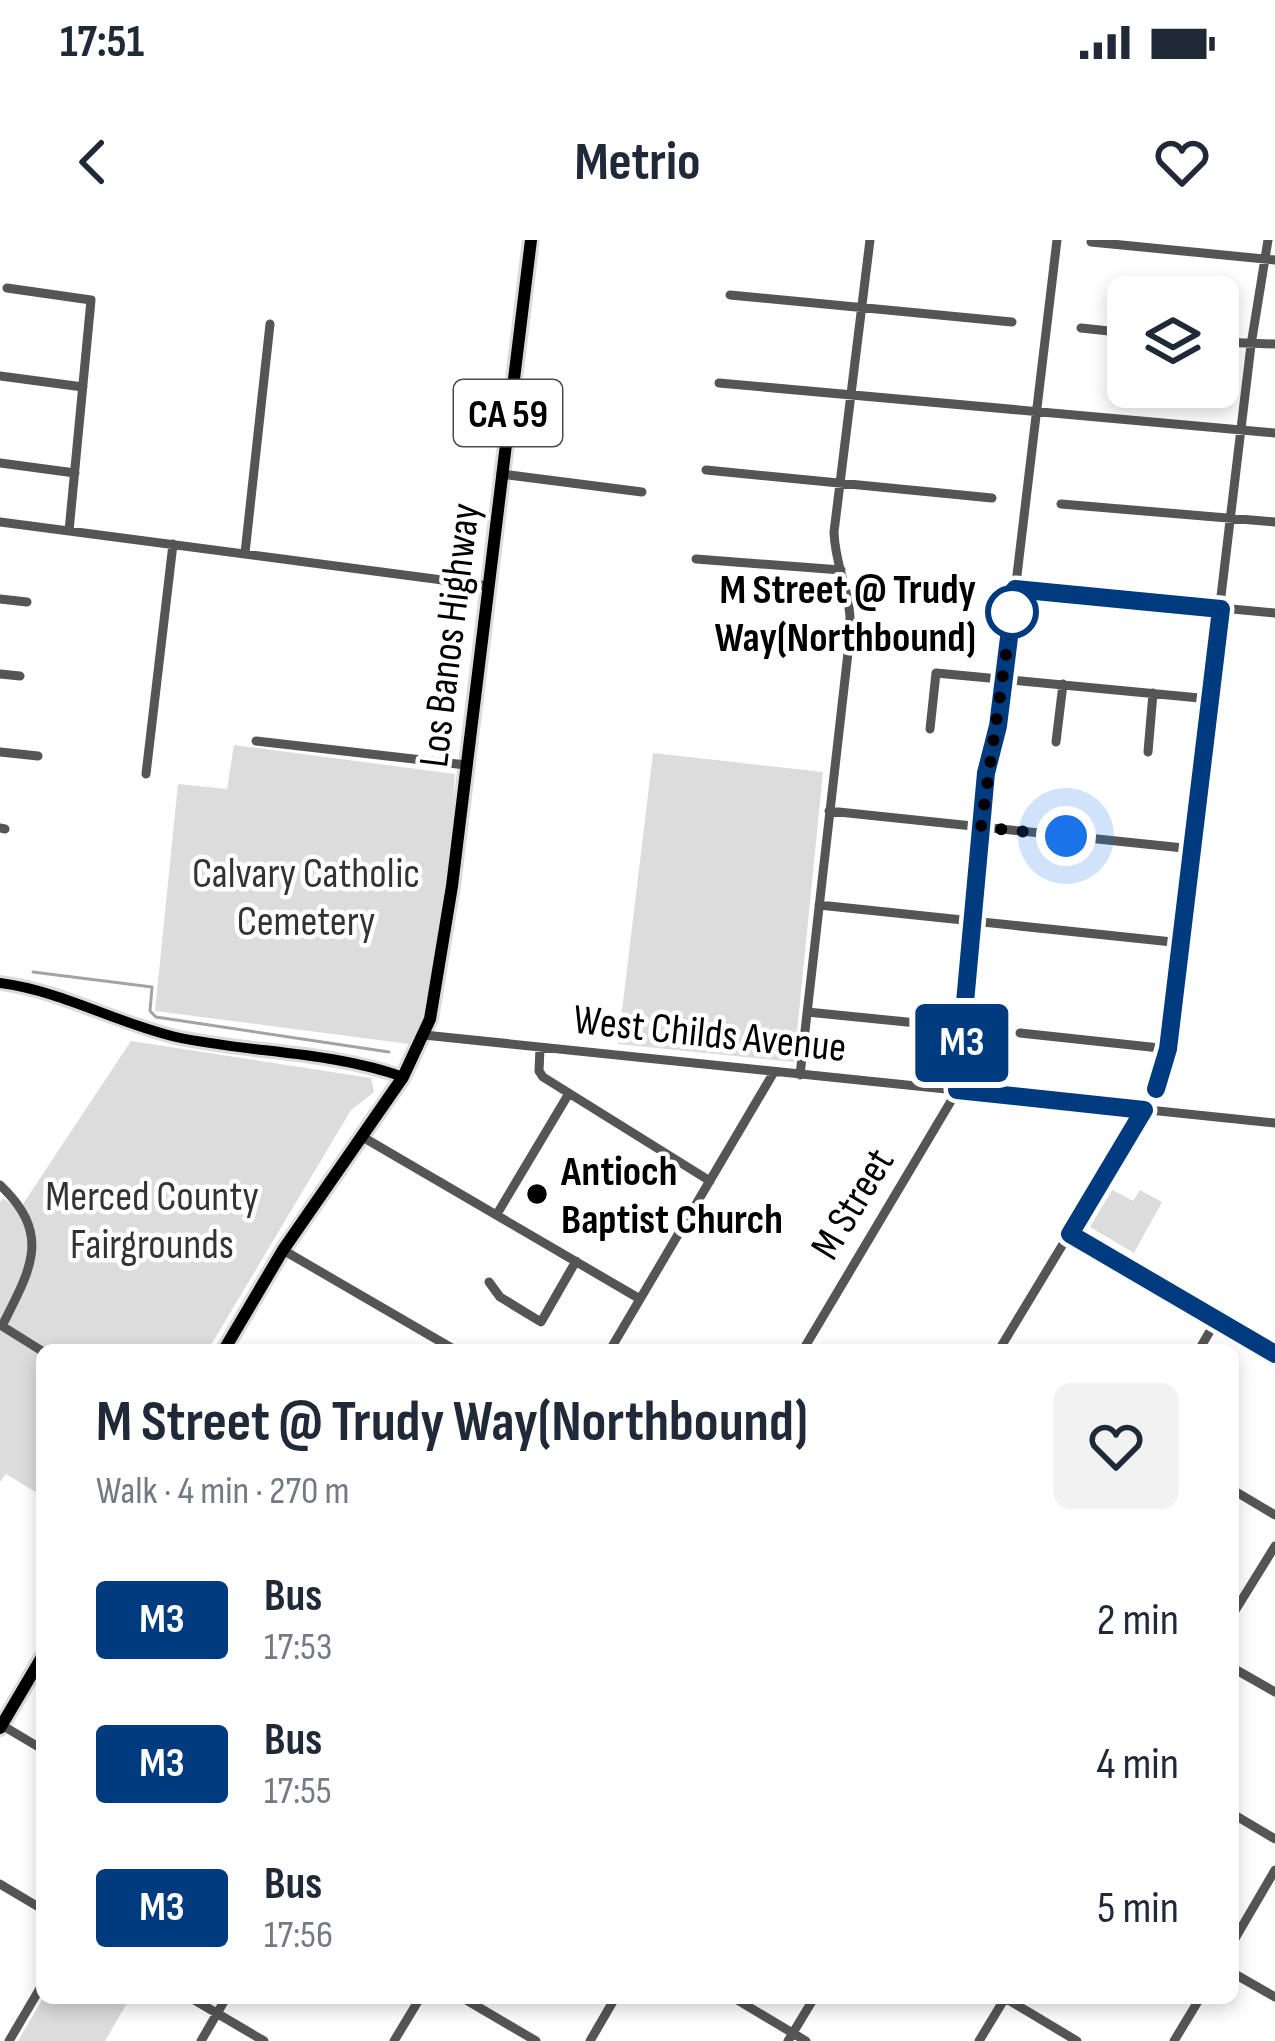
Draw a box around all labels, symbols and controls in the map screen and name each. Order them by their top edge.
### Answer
text: 17:51 [60,15,144,70]
icon: back [60,129,126,195]
icon: heart [1149,129,1215,195]
text: Metrio [574,130,701,195]
map controls [1107,276,1239,408]
button: layers [1107,276,1239,408]
road number: CA 59 [454,380,562,446]
street label: Los Banos Highway [409,500,492,770]
place label: M Street @ Trudy Way(Northbound) [715,565,976,664]
marker: M Street @ Trudy Way(Northbound) [987,587,1037,637]
your location [1036,806,1096,866]
park label: Calvary Catholic Cemetery [192,849,420,948]
street label: West Childs Avenue [571,995,849,1074]
line badge: M3 [908,1004,1016,1082]
text: M3 [939,1017,985,1068]
street label: M Street [800,1140,906,1269]
place label: Antioch Baptist Church [560,1147,783,1246]
park label: Merced County Fairgrounds [45,1172,259,1271]
marker: Antioch Baptist Church [524,1181,550,1207]
button: heart [1053,1383,1179,1509]
text: M Street @ Trudy Way(Northbound) [96,1389,808,1457]
text: Walk · 4 min · 270 m [96,1468,350,1515]
text: Bus [264,1569,322,1624]
text: 2 min [1097,1593,1179,1648]
text: M3 [139,1594,185,1645]
text: 17:53 [264,1624,332,1671]
text: Bus [264,1713,322,1768]
text: 4 min [1097,1737,1179,1792]
text: M3 [139,1738,185,1789]
text: 17:55 [264,1768,332,1815]
text: Bus [264,1857,322,1912]
text: 5 min [1097,1881,1179,1936]
text: M3 [139,1882,185,1933]
text: 17:56 [264,1912,333,1959]

